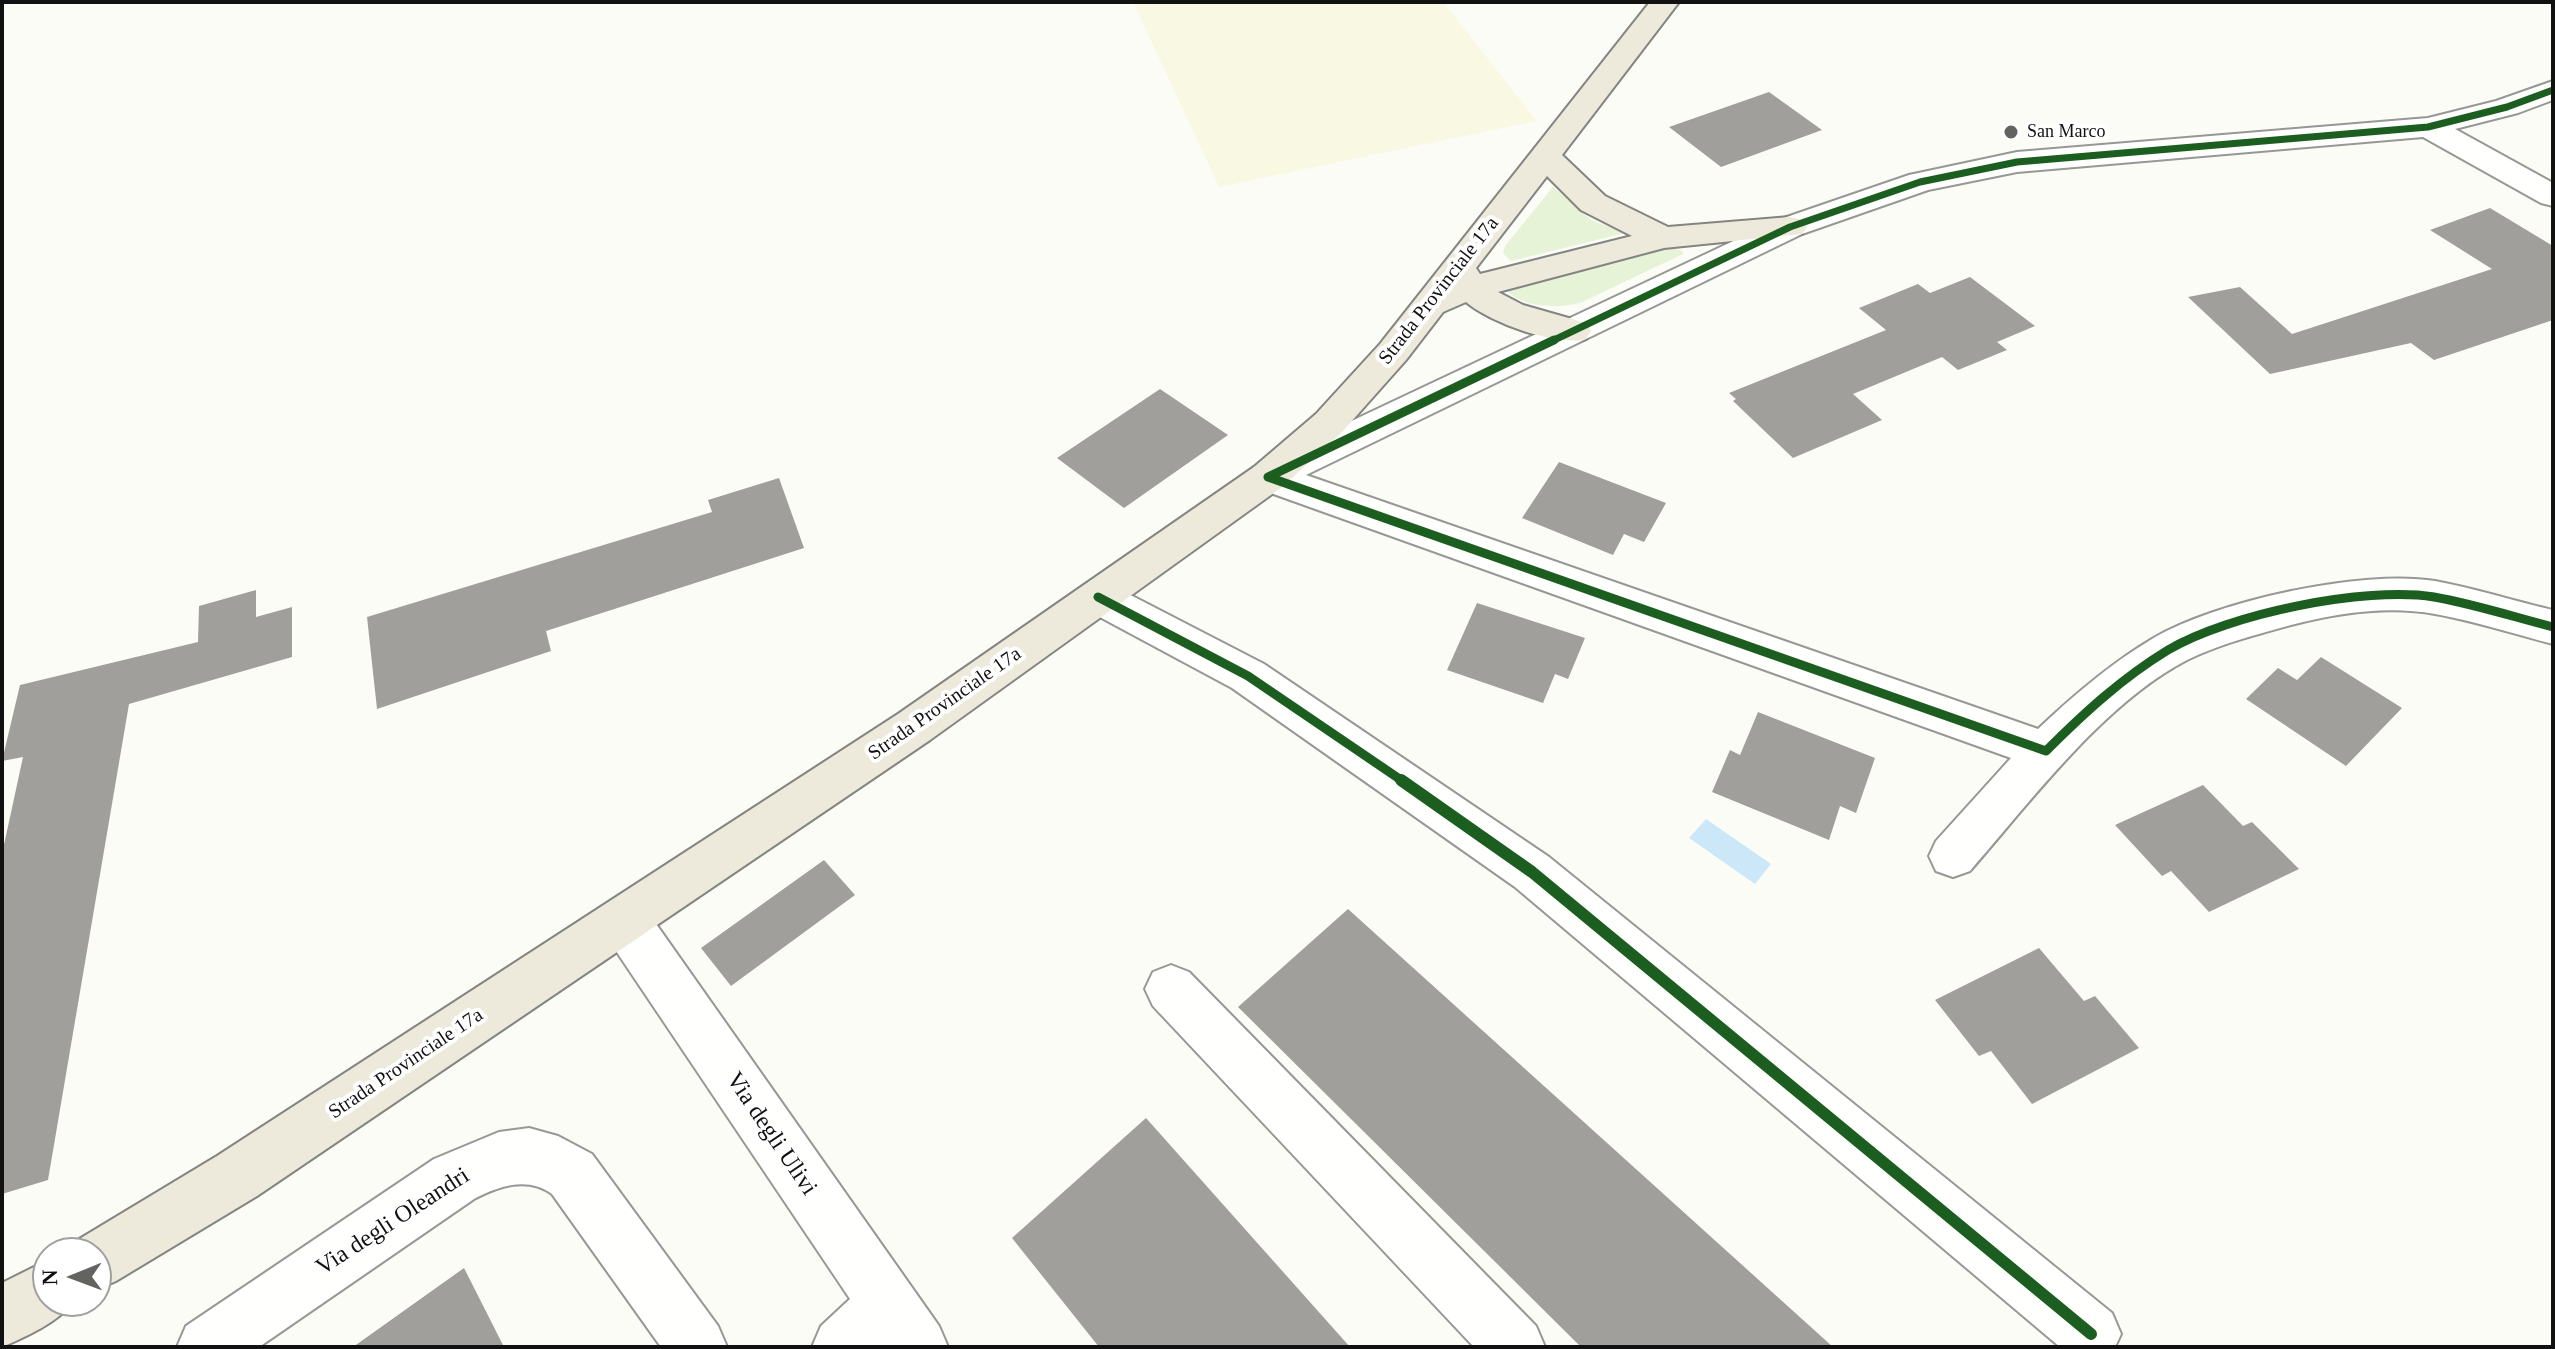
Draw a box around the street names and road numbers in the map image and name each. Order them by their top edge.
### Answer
street label: Strada Provinciale 17a [1374,212,1504,370]
street label: Strada Provinciale 17a [864,642,1026,766]
street label: Strada Provinciale 17a [324,1003,488,1125]
street label: Via degli Ulivi [719,1067,823,1201]
street label: Via degli Oleandri [311,1162,475,1282]

